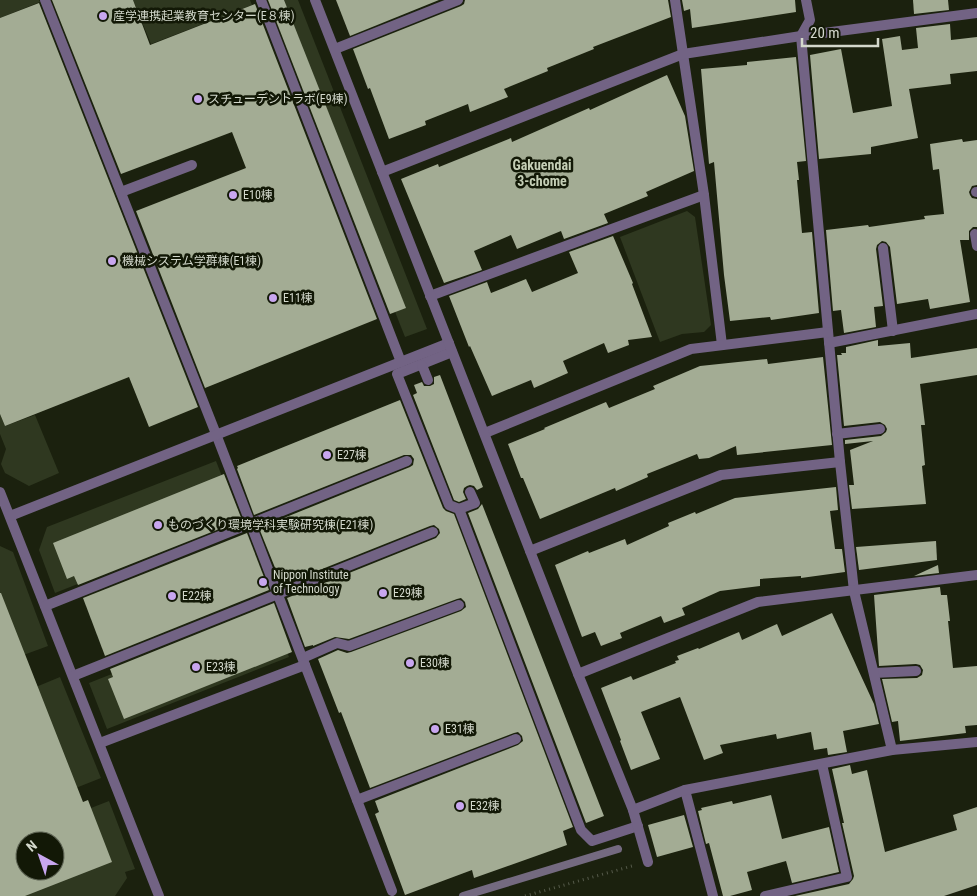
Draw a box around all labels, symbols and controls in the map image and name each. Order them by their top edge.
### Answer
place label: 産学連携起業教育センター(E８棟) [113,9,295,23]
marker: 産学連携起業教育センター(E８棟) [97,10,109,22]
scale bar [802,15,878,47]
text: 20 m [810,24,840,42]
place label: スチューデントラボ(E9棟) [208,92,347,106]
marker: スチューデントラボ(E9棟) [192,93,204,105]
district label: Gakuendai 3-chome [512,157,572,189]
place label: E10棟 [243,188,273,202]
marker: E10棟 [227,189,239,201]
place label: 機械システム学群棟(E1棟) [122,254,261,268]
marker: 機械システム学群棟(E1棟) [106,255,118,267]
place label: E11棟 [283,291,313,305]
marker: E11棟 [267,292,279,304]
place label: E27棟 [337,448,367,462]
marker: E27棟 [321,449,333,461]
place label: ものづくり環境学科実験研究棟(E21棟) [168,518,373,532]
marker: ものづくり環境学科実験研究棟(E21棟) [152,519,164,531]
place label: Nippon Institute of Technology [273,568,349,596]
marker: Nippon Institute of Technology [257,576,269,588]
place label: E29棟 [393,586,423,600]
marker: E29棟 [377,587,389,599]
place label: E22棟 [182,589,212,603]
marker: E22棟 [166,590,178,602]
place label: E30棟 [420,656,450,670]
marker: E30棟 [404,657,416,669]
place label: E23棟 [206,660,236,674]
marker: E23棟 [190,661,202,673]
place label: E31棟 [445,722,475,736]
marker: E31棟 [429,723,441,735]
place label: E32棟 [470,799,500,813]
marker: E32棟 [454,800,466,812]
north arrow [15,831,65,881]
text: N [23,837,40,855]

